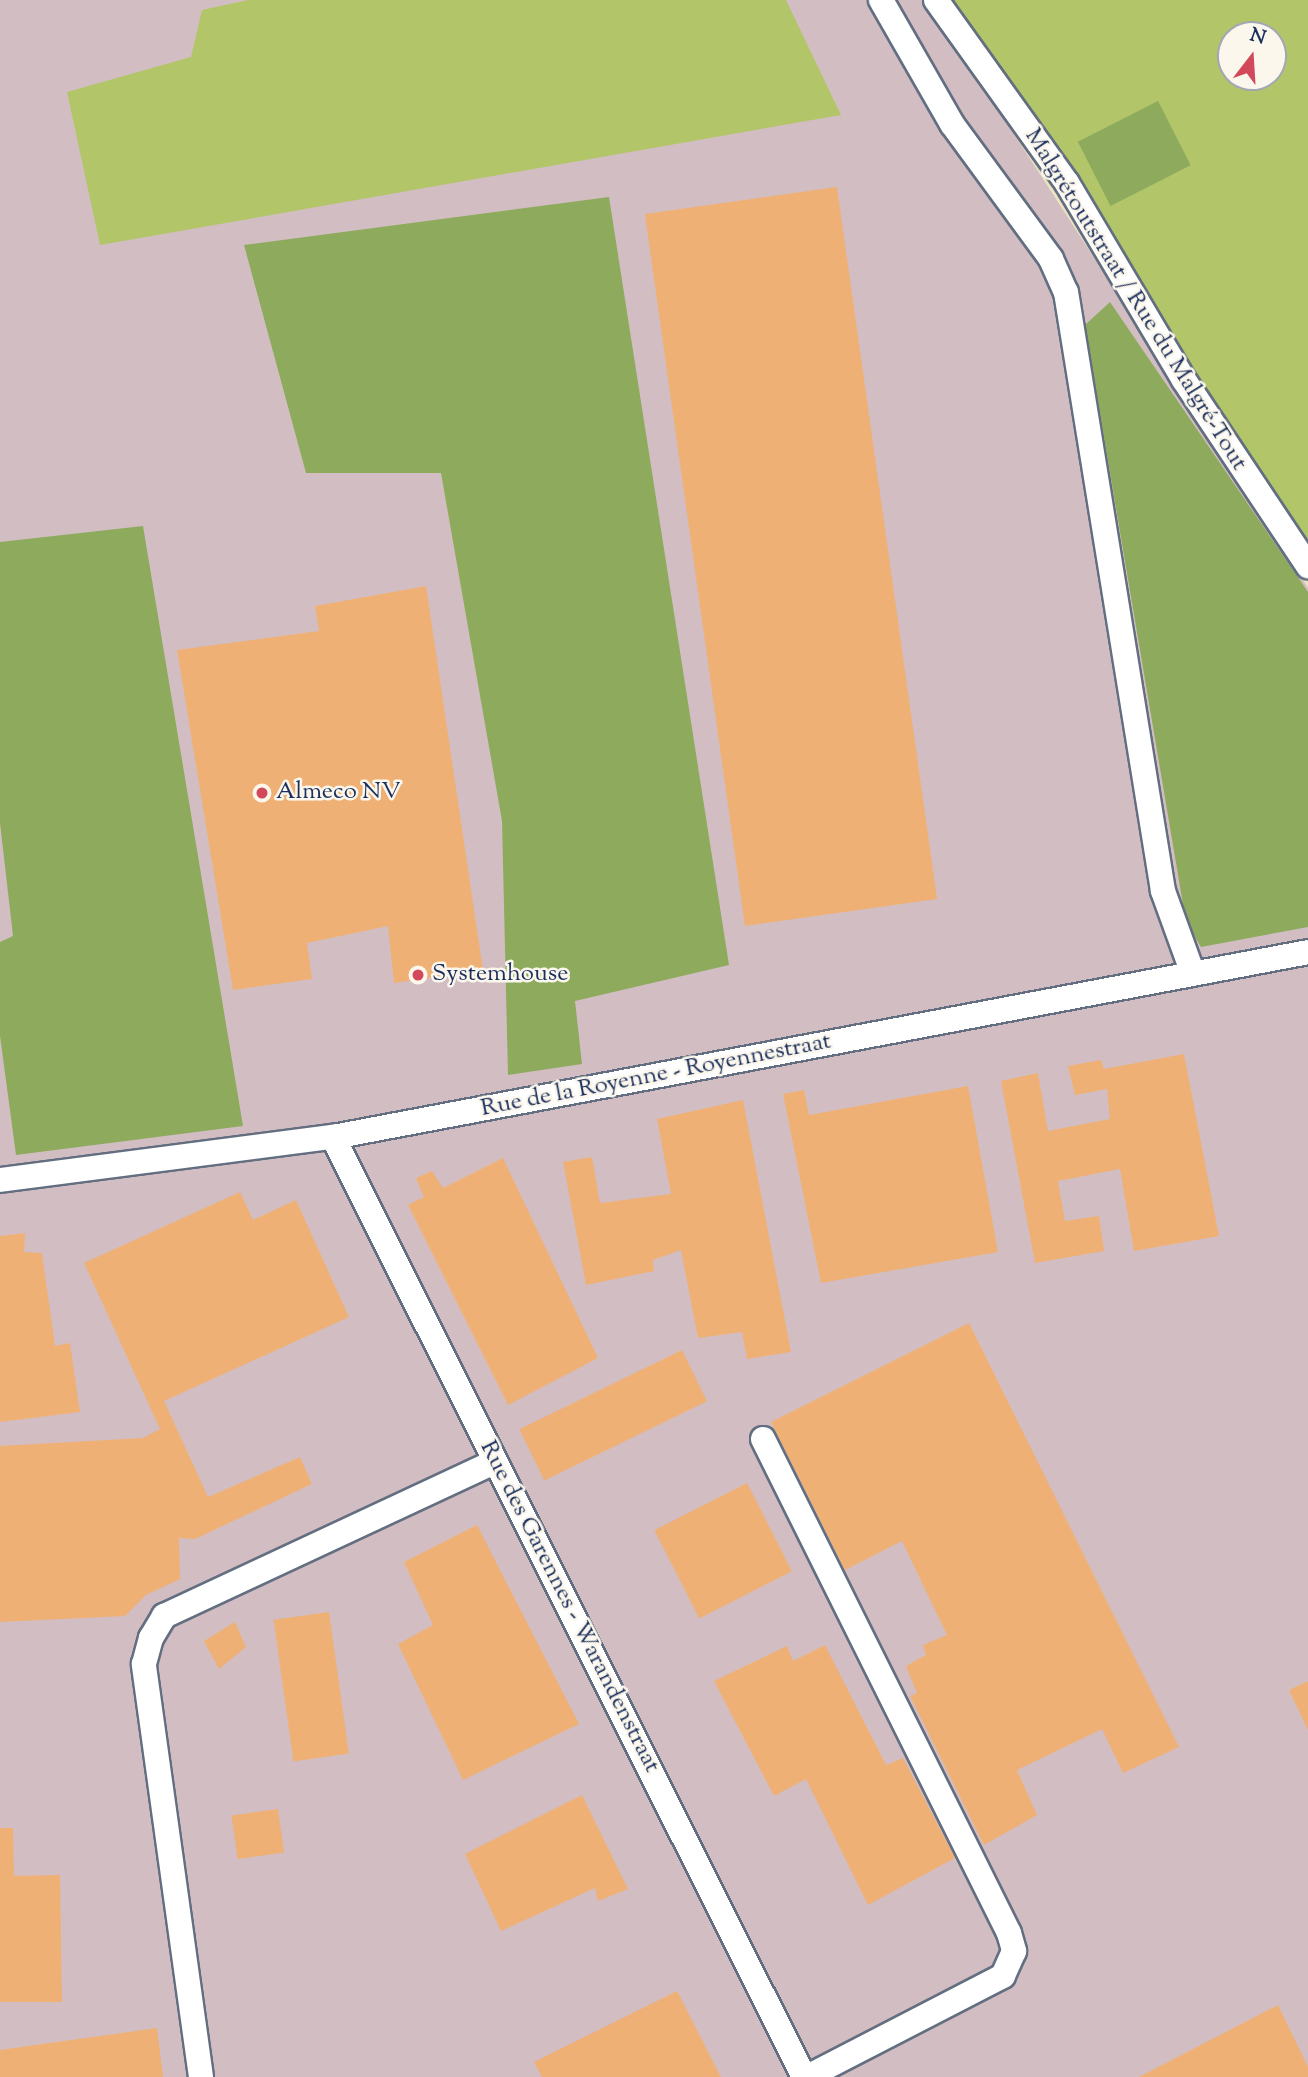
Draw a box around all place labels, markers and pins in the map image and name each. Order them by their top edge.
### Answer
place label: Almeco NV [276,779,401,807]
marker: Almeco NV [254,785,270,801]
place label: Systemhouse [432,961,568,989]
marker: Systemhouse [410,967,426,983]

